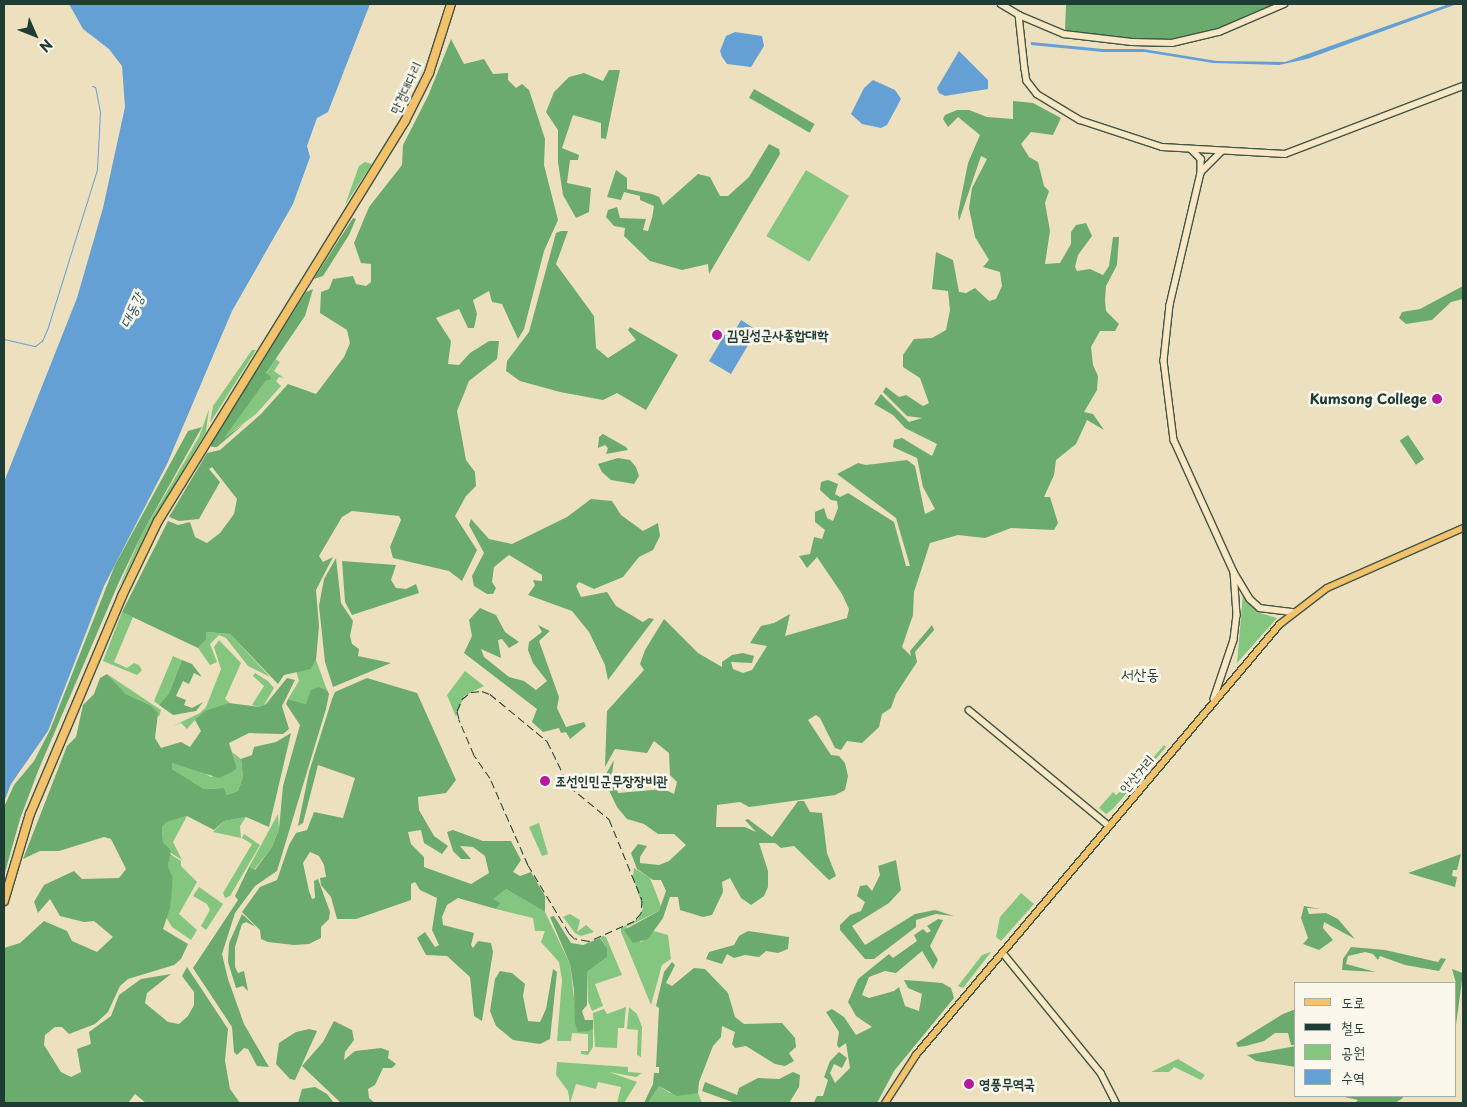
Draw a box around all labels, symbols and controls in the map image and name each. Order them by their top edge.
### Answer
north arrow [10,10,60,60]
text: N [35,34,58,57]
street label: 만경대다리 [386,59,426,117]
water label: 대동강 [115,290,147,330]
place label: 김일성군사종합대학 [727,327,828,343]
marker: 김일성군사종합대학 [711,329,723,341]
place label: Kumsong College [1309,391,1427,407]
marker: Kumsong College [1431,393,1443,405]
district label: 서산동 [1121,663,1159,683]
street label: 안산거리 [1116,751,1158,797]
place label: 조선인민군무장장비관 [555,773,668,789]
marker: 조선인민군무장장비관 [539,775,551,787]
legend [1294,982,1457,1097]
text: 도로 [1341,990,1365,1013]
text: 철도 [1341,1015,1365,1038]
text: 공원 [1341,1040,1365,1063]
text: 수역 [1341,1065,1365,1088]
place label: 영풍무역국 [979,1076,1035,1092]
marker: 영풍무역국 [963,1078,975,1090]

